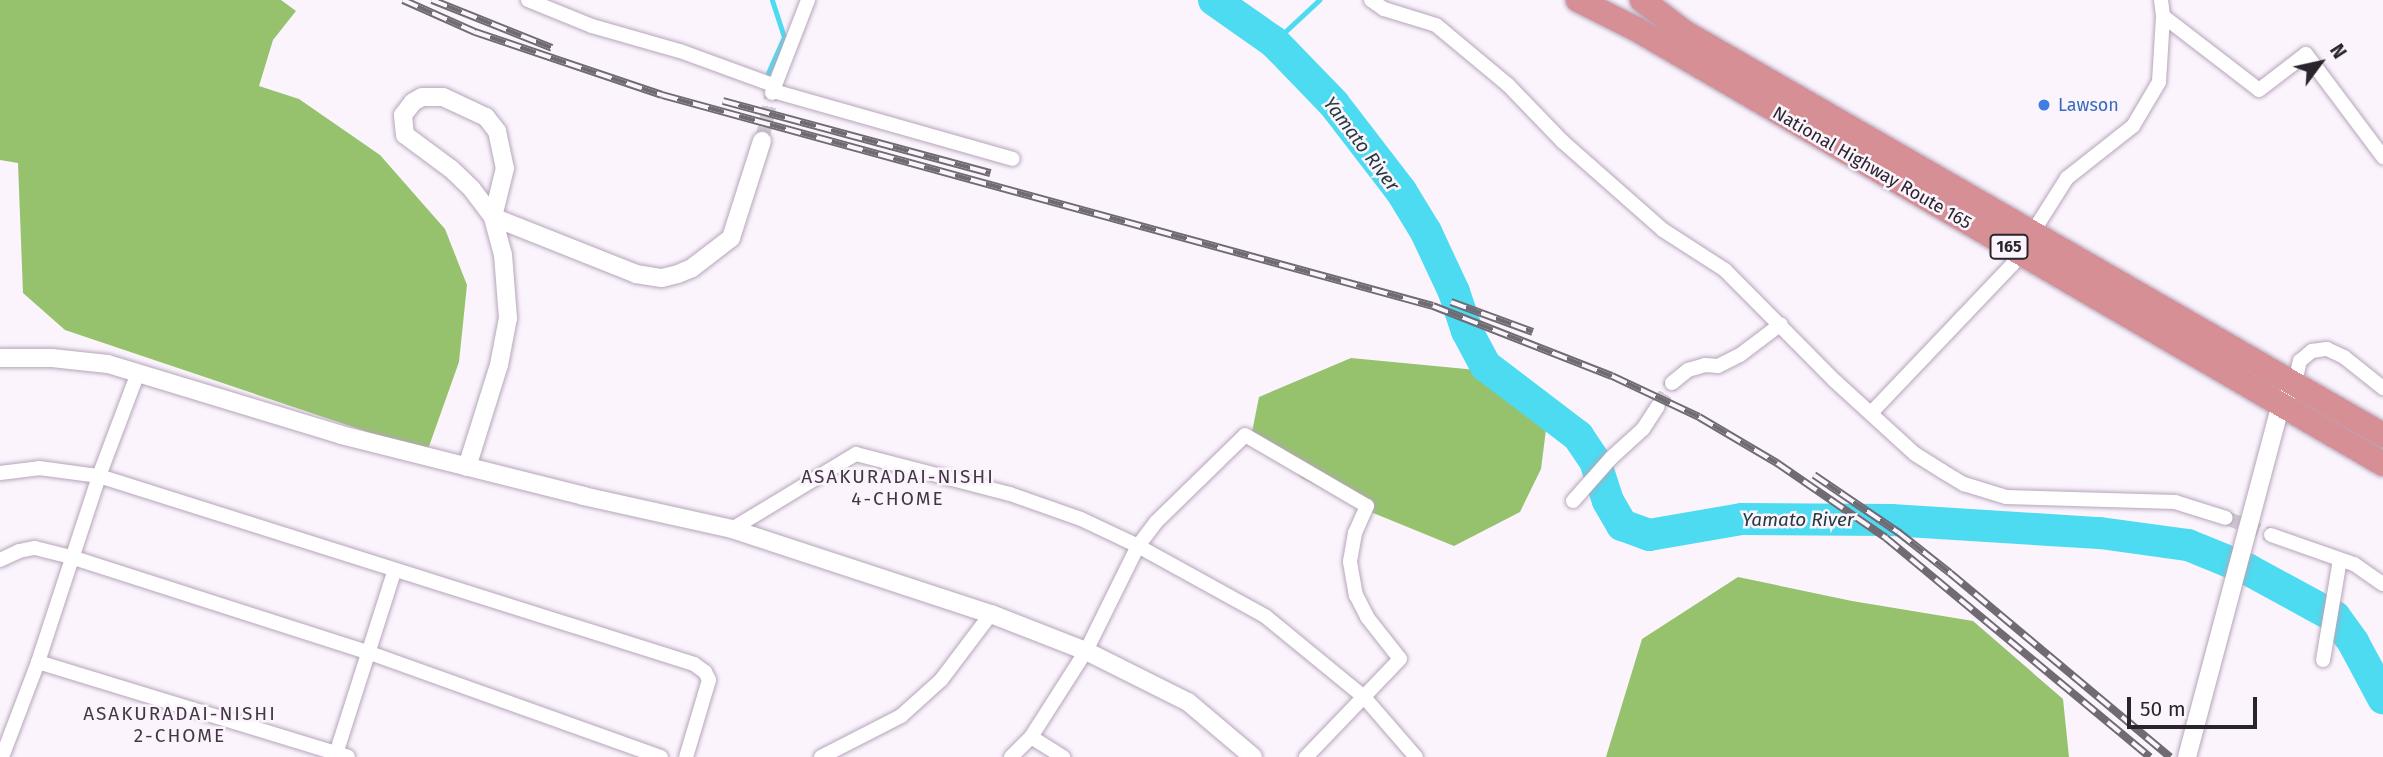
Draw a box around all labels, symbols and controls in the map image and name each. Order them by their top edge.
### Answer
north arrow [2285,28,2355,98]
text: N [2325,40,2351,63]
water label: Yamato River [1318,92,1404,196]
place label: Lawson [2058,94,2119,116]
marker: Lawson [2036,97,2052,113]
street label: National Highway Route 165 [1769,102,1975,234]
road number: 165 [1988,234,2030,260]
district label: ASAKURADAI-NISHI 4-CHOME [803,466,993,510]
water label: Yamato River [1742,509,1854,531]
scale bar [2131,684,2260,728]
text: 50 m [2140,696,2186,722]
district label: ASAKURADAI-NISHI 2-CHOME [85,703,275,747]

